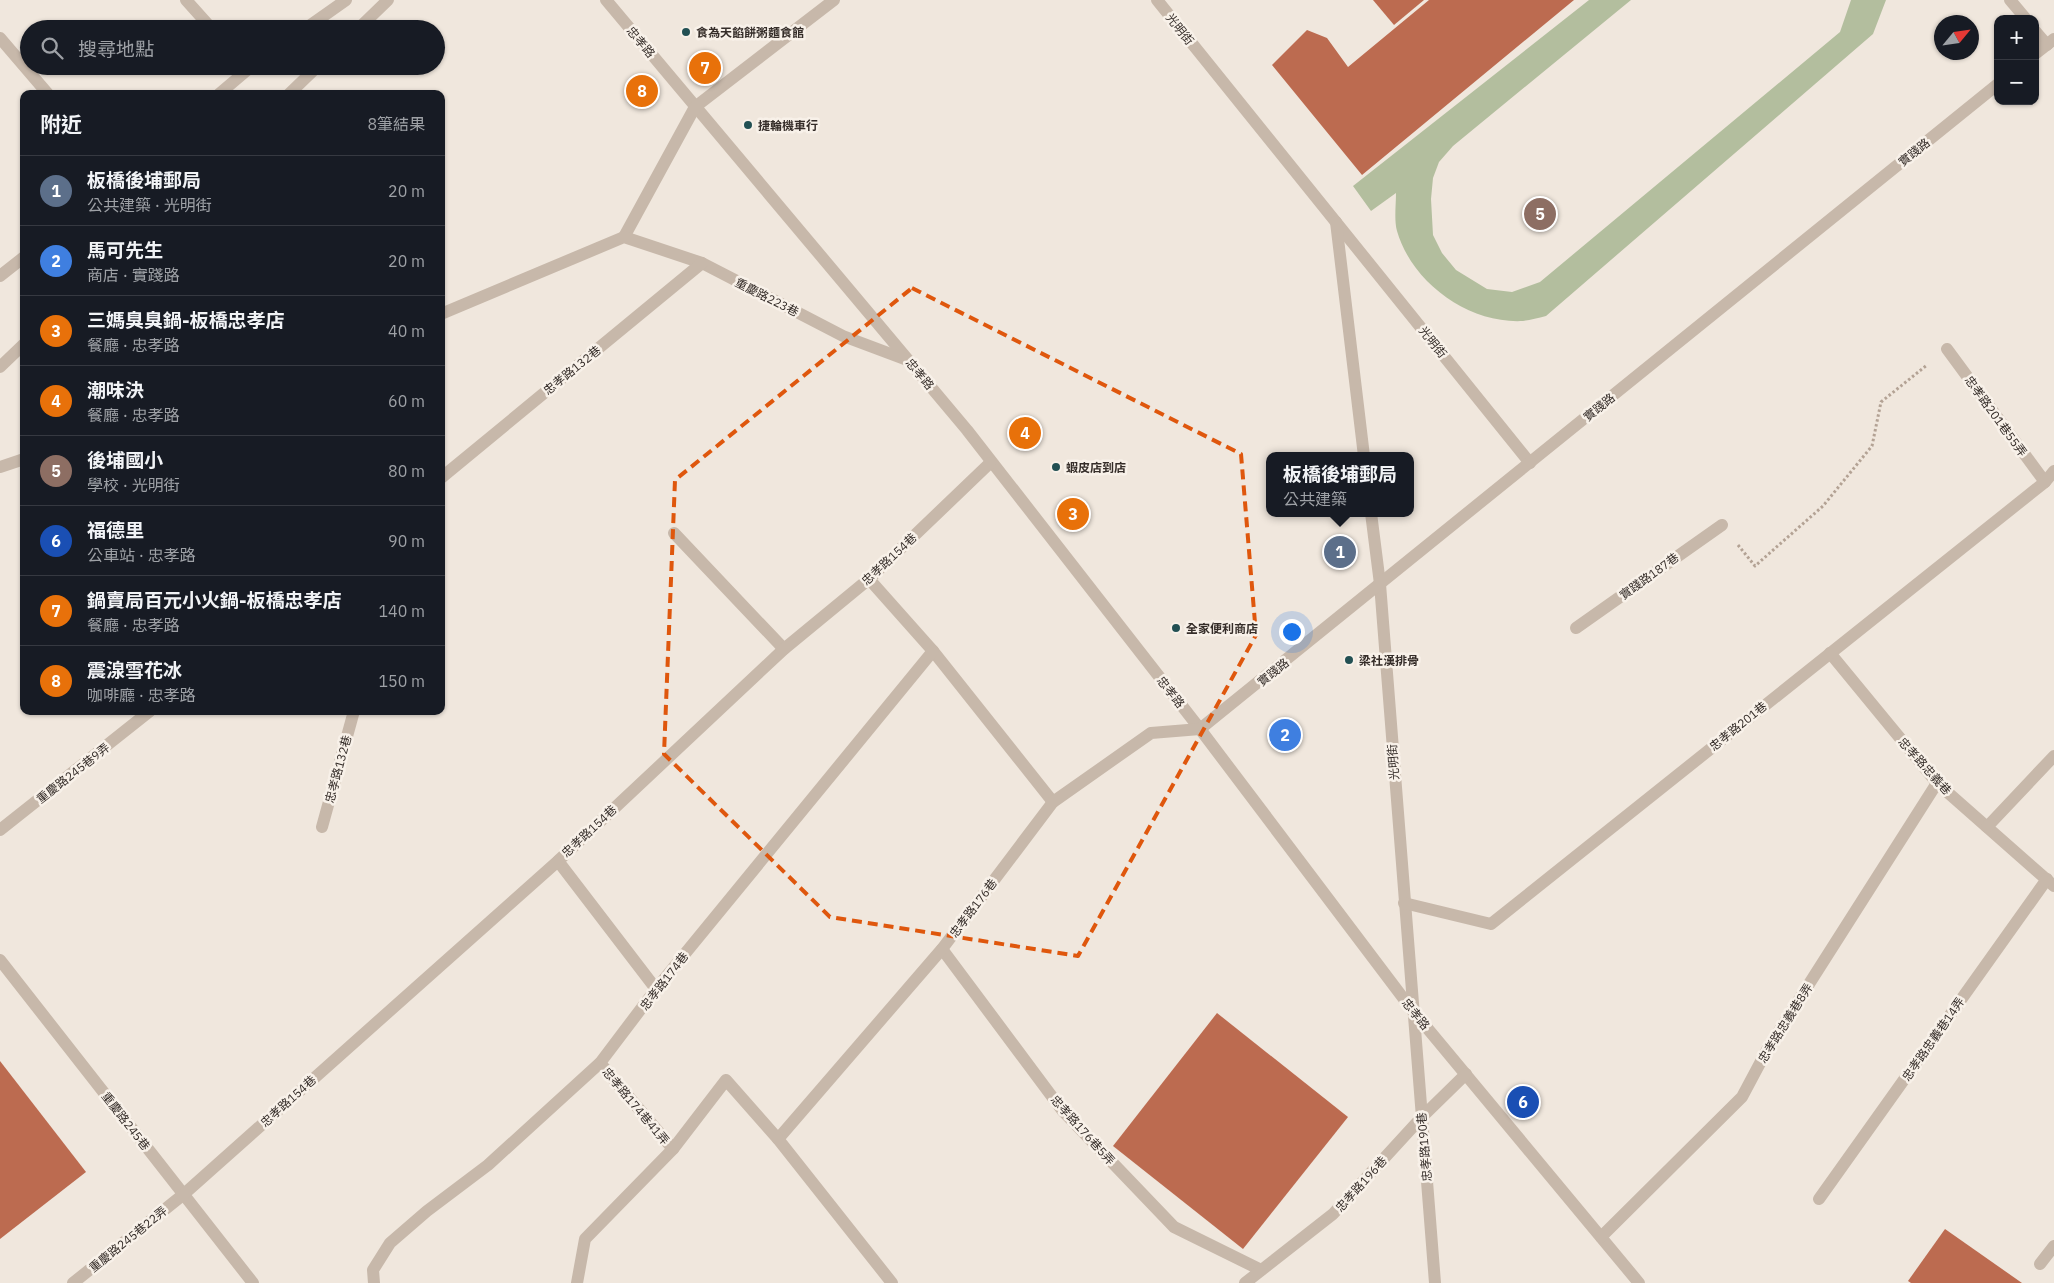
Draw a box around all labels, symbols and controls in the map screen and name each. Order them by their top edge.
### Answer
street label: 光明街 [1163,10,1197,48]
north arrow [1934,15,1979,60]
map controls [1994,15,2039,105]
button: + [1994,15,2039,60]
search box [20,20,445,75]
street label: 忠孝路 [624,23,658,61]
place label: 食為天餡餅粥麵食館 [696,25,804,40]
marker: 食為天餡餅粥麵食館 [680,26,692,38]
icon: search [38,34,66,62]
text: 搜尋地點 [78,37,154,61]
pin: 7 [689,49,721,87]
button: − [1994,60,2039,105]
pin: 8 [626,72,658,110]
text: 附近 [40,110,82,138]
text: 8筆結果 [367,114,425,134]
place label: 捷輪機車行 [758,118,818,133]
marker: 捷輪機車行 [742,119,754,131]
street label: 實踐路 [1895,135,1933,169]
text: 板橋後埔郵局 [87,168,201,192]
text: 1 [51,181,61,201]
text: 20 m [388,181,425,201]
text: 公共建築 · 光明街 [87,195,212,215]
pin: 5 [1524,195,1556,233]
text: 馬可先生 [87,238,163,262]
text: 2 [51,251,61,271]
text: 20 m [388,251,425,271]
text: 商店 · 實踐路 [87,265,180,285]
street label: 重慶路223巷 [733,275,801,319]
text: 三媽臭臭鍋-板橋忠孝店 [87,308,285,332]
text: 3 [51,321,61,341]
text: 40 m [388,321,425,341]
street label: 光明街 [1416,323,1450,361]
text: 餐廳 · 忠孝路 [87,335,180,355]
street label: 忠孝路132巷 [540,342,604,398]
street label: 忠孝路 [903,355,937,393]
street label: 忠孝路201巷55弄 [1962,373,2030,459]
text: 潮味決 [87,378,144,402]
street label: 實踐路 [1580,390,1618,424]
text: 4 [51,391,61,411]
text: 60 m [388,391,425,411]
text: 餐廳 · 忠孝路 [87,405,180,425]
pin: 4 [1009,414,1041,452]
text: 後埔國小 [87,448,163,472]
popup [1266,452,1414,517]
place label: 蝦皮店到店 [1066,460,1126,475]
text: 5 [51,461,61,481]
text: 80 m [388,461,425,481]
marker: 蝦皮店到店 [1050,461,1062,473]
text: 板橋後埔郵局 [1283,462,1397,486]
text: 學校 · 光明街 [87,475,180,495]
text: 公共建築 [1283,489,1347,509]
pin: 3 [1057,495,1089,533]
text: 福德里 [87,518,144,542]
street label: 忠孝路154巷 [858,530,920,588]
text: 6 [51,531,61,551]
text: 90 m [388,531,425,551]
pin: 1 [1324,533,1356,571]
text: 公車站 · 忠孝路 [87,545,196,565]
street label: 實踐路187巷 [1616,549,1682,603]
text: 鍋賣局百元小火鍋-板橋忠孝店 [87,588,342,612]
text: 7 [51,601,61,621]
text: 140 m [378,601,425,621]
text: 餐廳 · 忠孝路 [87,615,180,635]
your location [1279,619,1305,645]
place label: 全家便利商店 [1186,621,1258,636]
marker: 全家便利商店 [1170,622,1182,634]
place label: 梁社漢排骨 [1359,653,1419,668]
marker: 梁社漢排骨 [1343,654,1355,666]
street label: 實踐路 [1254,655,1292,689]
text: 震湶雪花冰 [87,658,182,682]
text: 8 [51,671,61,691]
text: 150 m [378,671,425,691]
street label: 忠孝路 [1154,673,1188,711]
text: 咖啡廳 · 忠孝路 [87,685,196,705]
street label: 忠孝路201巷 [1706,698,1770,754]
pin: 2 [1269,716,1301,754]
street label: 忠孝路132巷 [322,733,354,805]
street label: 忠孝路忠義巷 [1895,734,1955,798]
street label: 重慶路245巷9弄 [33,740,113,806]
street label: 光明街 [1384,744,1402,780]
street label: 忠孝路154巷 [558,802,620,860]
street label: 忠孝路176巷 [946,876,1000,940]
street label: 忠孝路174巷 [637,949,691,1013]
street label: 忠孝路忠義巷8弄 [1754,980,1816,1066]
street label: 忠孝路忠義巷14弄 [1899,994,1967,1084]
street label: 忠孝路 [1399,995,1433,1033]
street label: 忠孝路174巷41弄 [599,1064,673,1148]
street label: 忠孝路154巷 [257,1072,319,1130]
pin: 6 [1507,1083,1539,1121]
street label: 重慶路245巷 [99,1089,153,1153]
street label: 忠孝路176巷5弄 [1048,1092,1118,1168]
street label: 忠孝路190巷 [1413,1112,1435,1182]
street label: 忠孝路196巷 [1332,1153,1390,1215]
street label: 重慶路245巷22弄 [86,1203,170,1275]

